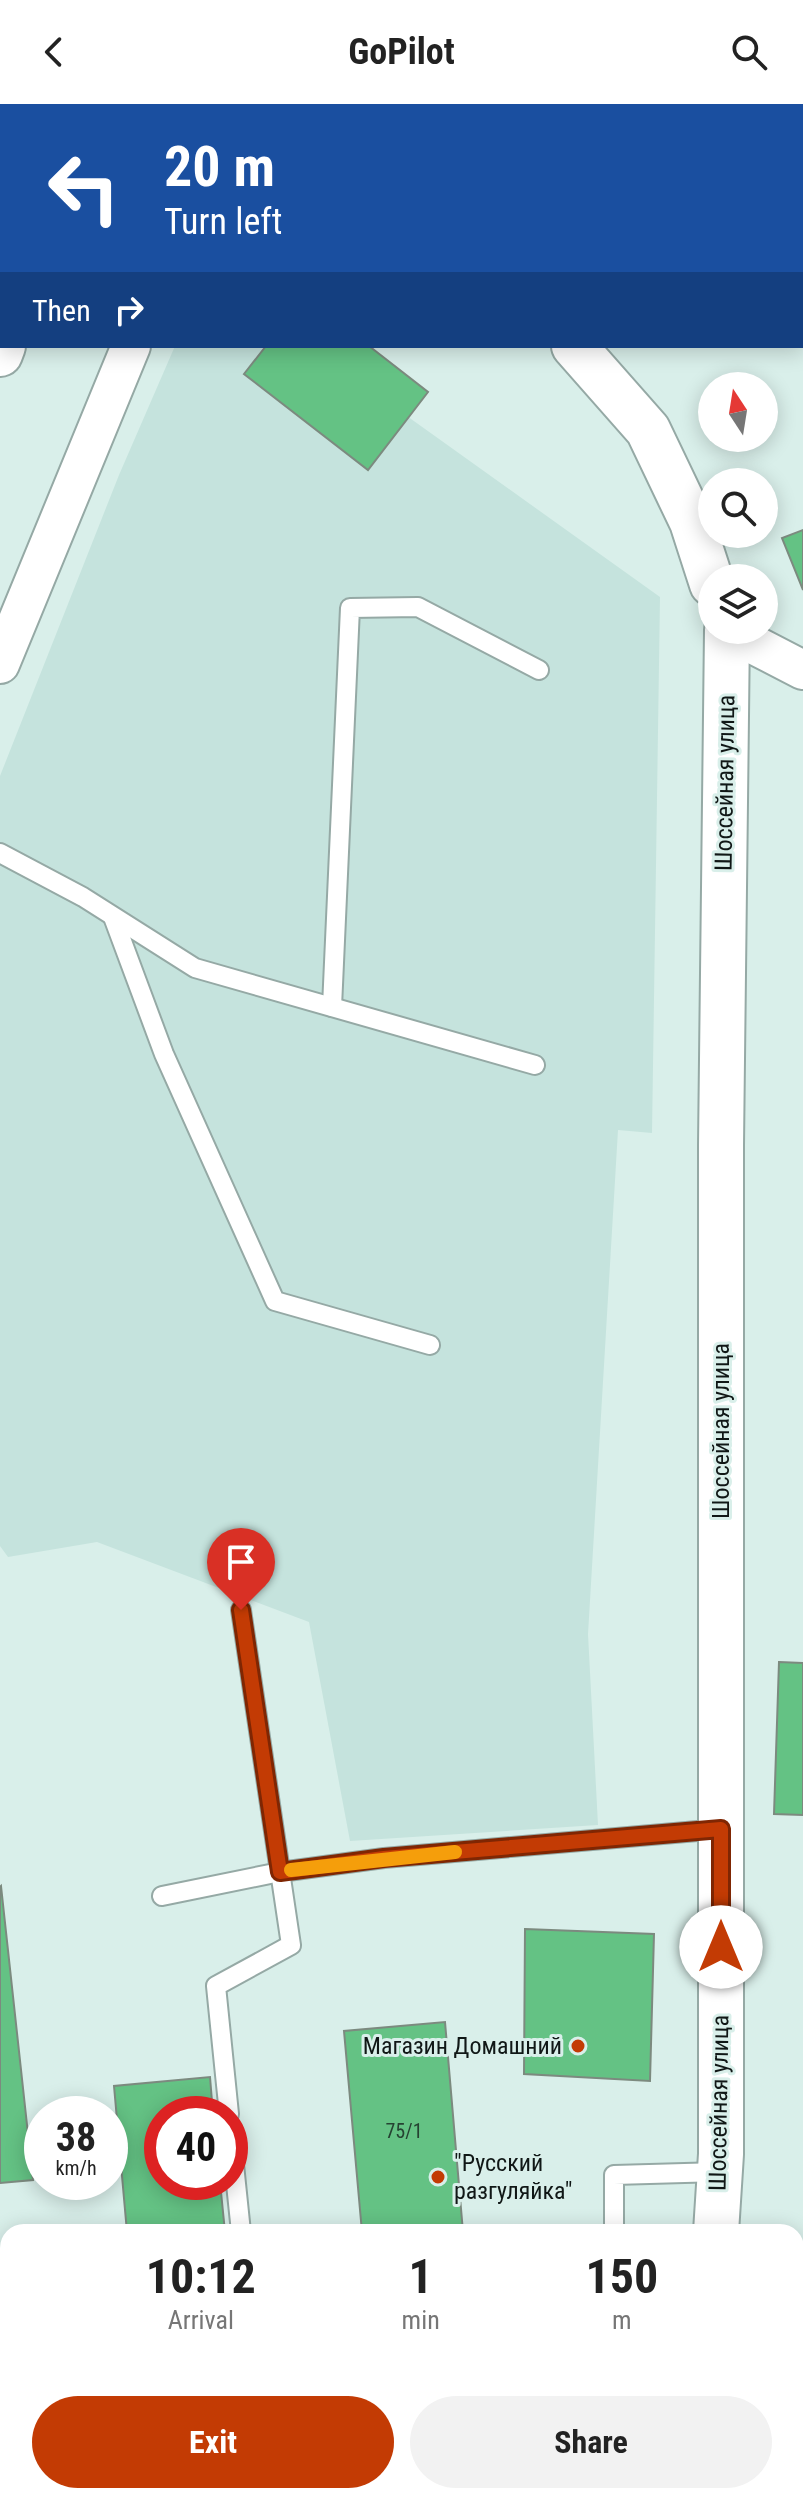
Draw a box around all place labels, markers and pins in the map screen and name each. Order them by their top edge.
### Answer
pin [207,1528,275,1610]
place label: Магазин Домашний [363,2032,562,2060]
marker: Магазин Домашний [569,2037,587,2055]
place label: "Русский разгуляйка" [454,2149,572,2205]
marker: "Русский разгуляйка" [429,2168,447,2186]

